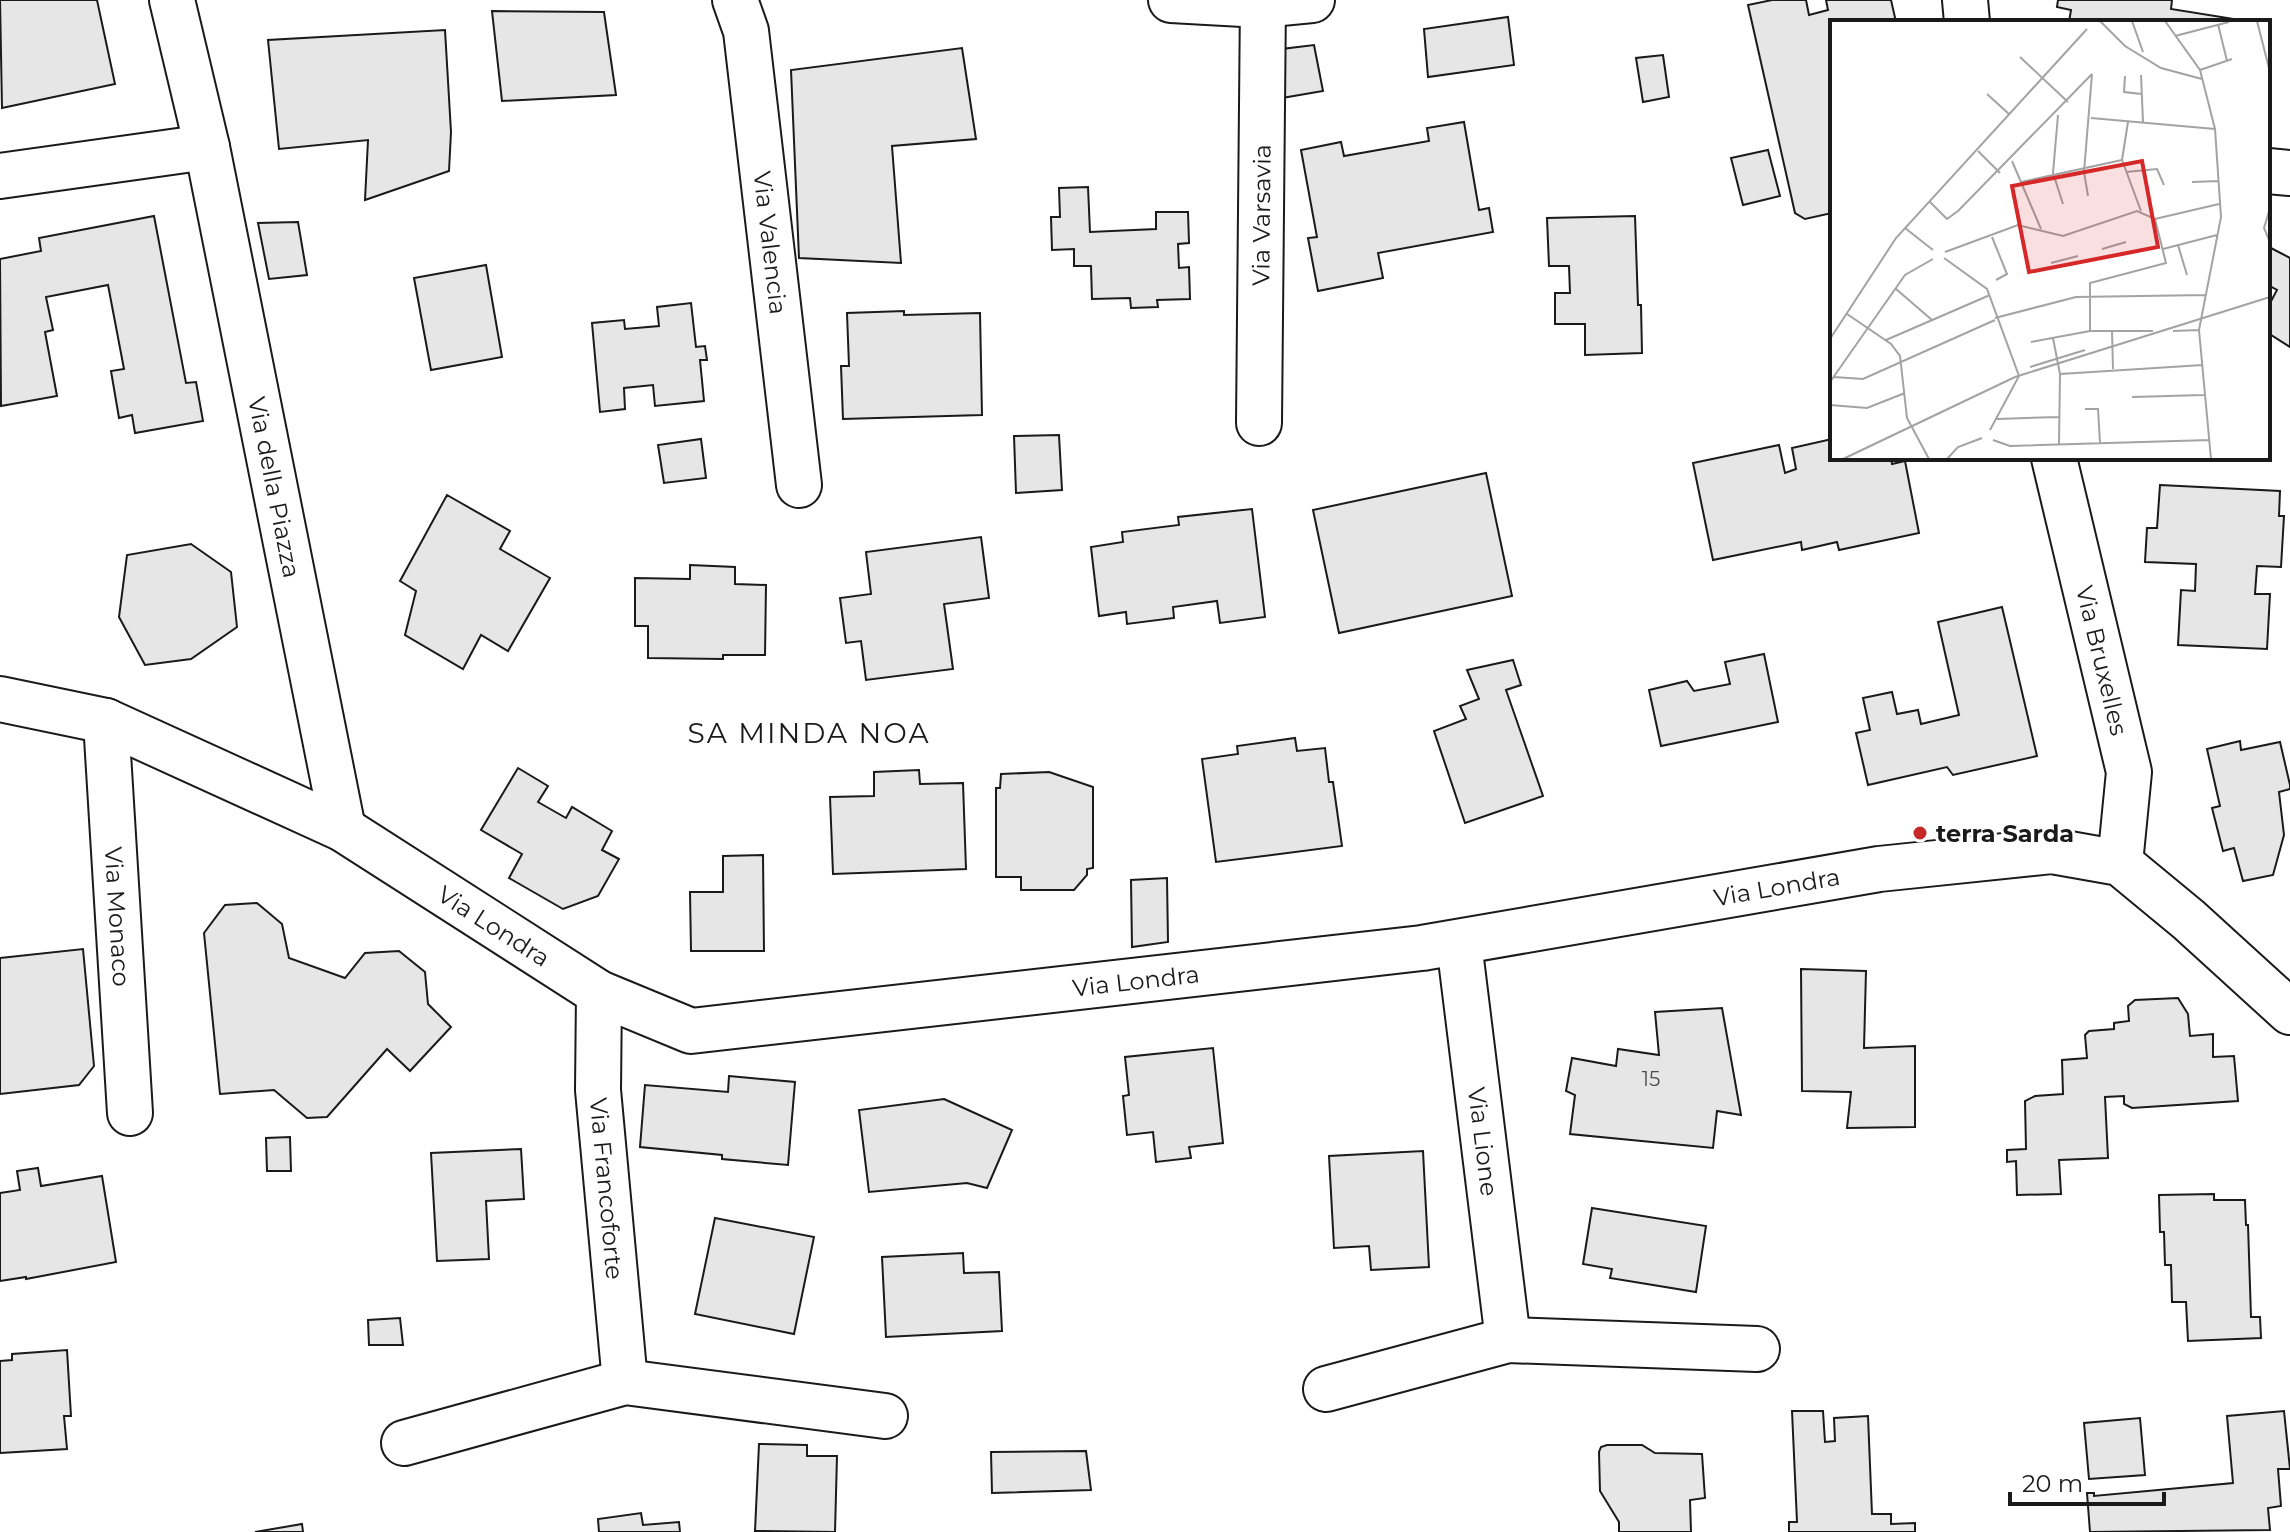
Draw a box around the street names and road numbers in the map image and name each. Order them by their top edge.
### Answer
street label: Via Varsavia [1246,144,1276,286]
street label: Via Valencia [748,169,793,316]
street label: Via della Piazza [243,394,307,580]
street label: Via Bruxelles [2070,582,2134,738]
street label: Via Monaco [99,846,137,987]
street label: Via Londra [1711,862,1842,912]
street label: Via Londra [432,879,556,972]
street label: Via Londra [1071,959,1201,1002]
street label: Via Lione [1462,1085,1505,1198]
street label: Via Francoforte [584,1096,630,1281]

